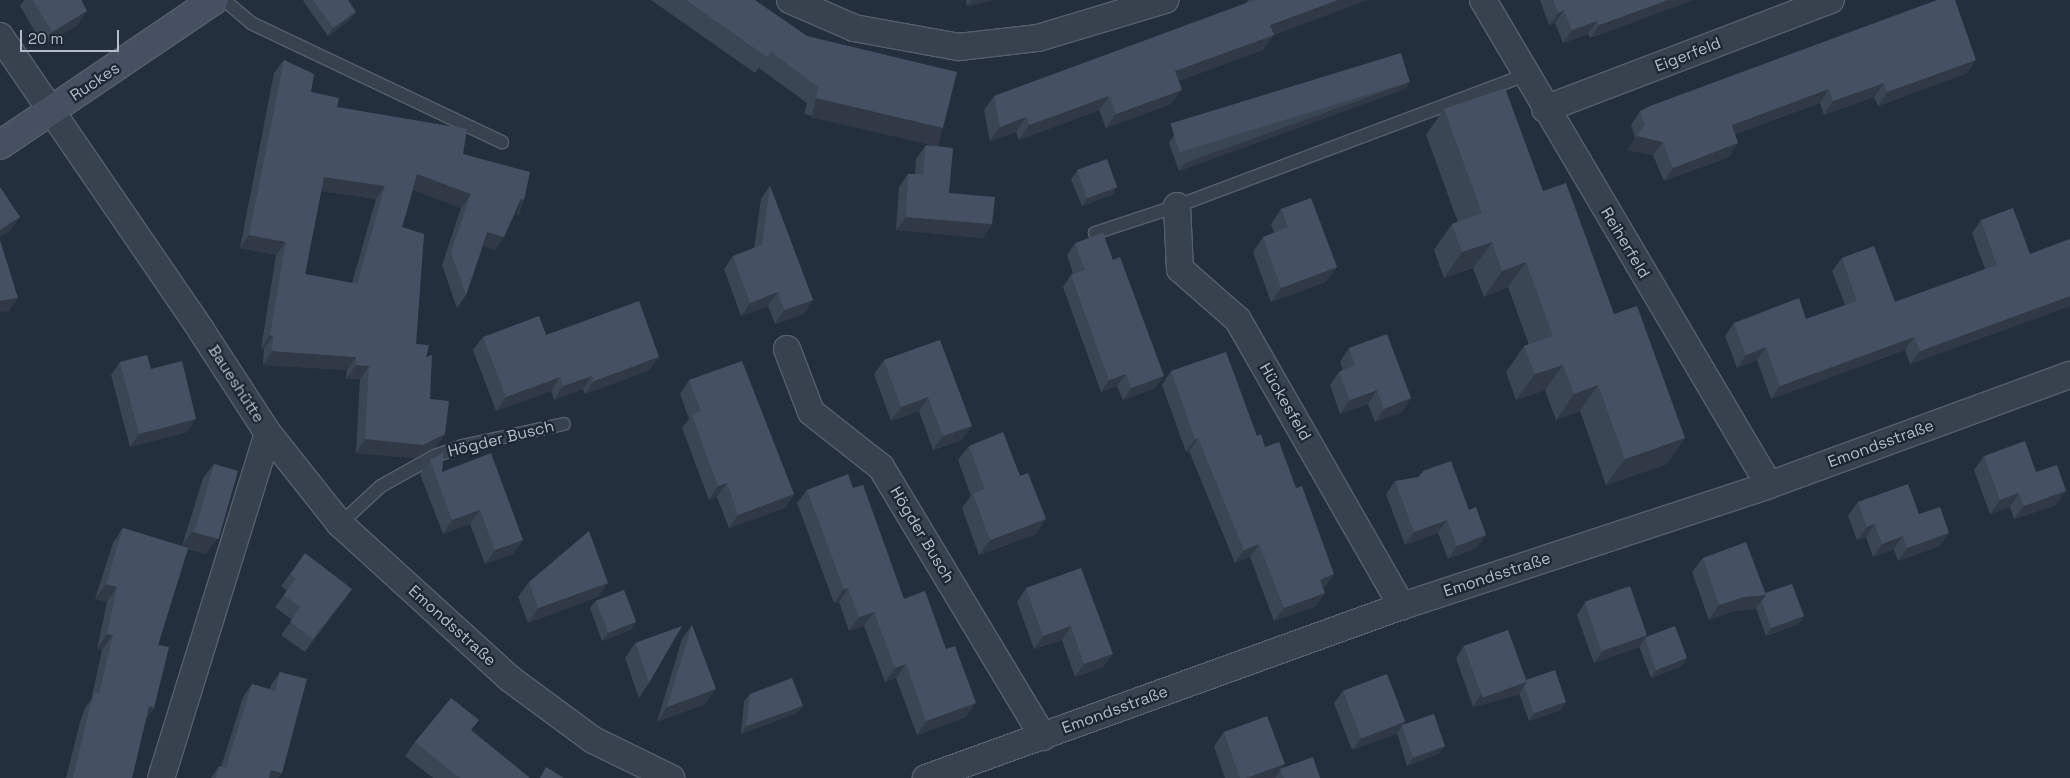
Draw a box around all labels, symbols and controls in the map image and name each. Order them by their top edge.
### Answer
scale bar [22,20,121,52]
text: 20 m [28,29,63,48]
street label: Eigerfeld [1652,34,1724,76]
street label: Ruckes [67,59,123,105]
street label: Reiherfeld [1596,204,1654,282]
street label: Baueshütte [204,342,268,426]
street label: Hückesfeld [1255,360,1315,444]
street label: Emondsstraße [1825,416,1937,472]
street label: Högder Busch [446,417,556,461]
street label: Högder Busch [886,483,958,587]
street label: Emondsstraße [1441,549,1553,601]
street label: Emondsstraße [404,582,500,670]
street label: Emondsstraße [1059,682,1171,738]

